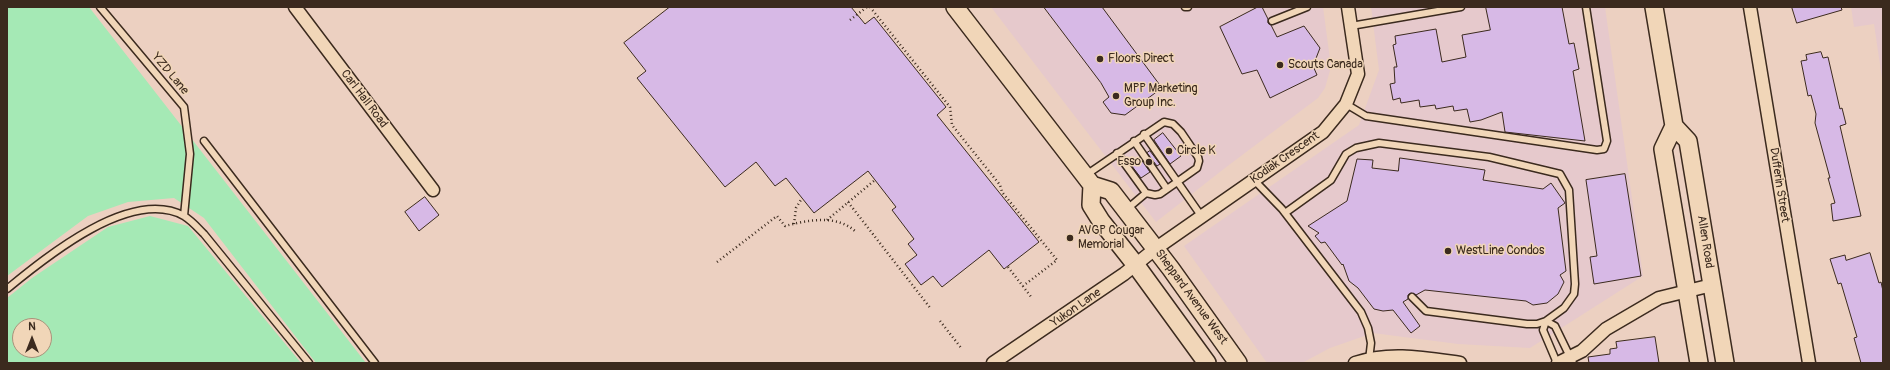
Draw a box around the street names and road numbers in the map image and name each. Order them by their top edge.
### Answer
street label: YZD Lane [148,50,192,98]
street label: Carl Hall Road [337,67,391,131]
street label: Kodiak Crescent [1248,129,1322,187]
street label: Dufferin Street [1766,147,1792,223]
street label: Allen Road [1694,214,1716,270]
street label: Sheppard Avenue West [1152,247,1230,347]
street label: Yukon Lane [1048,285,1104,331]

